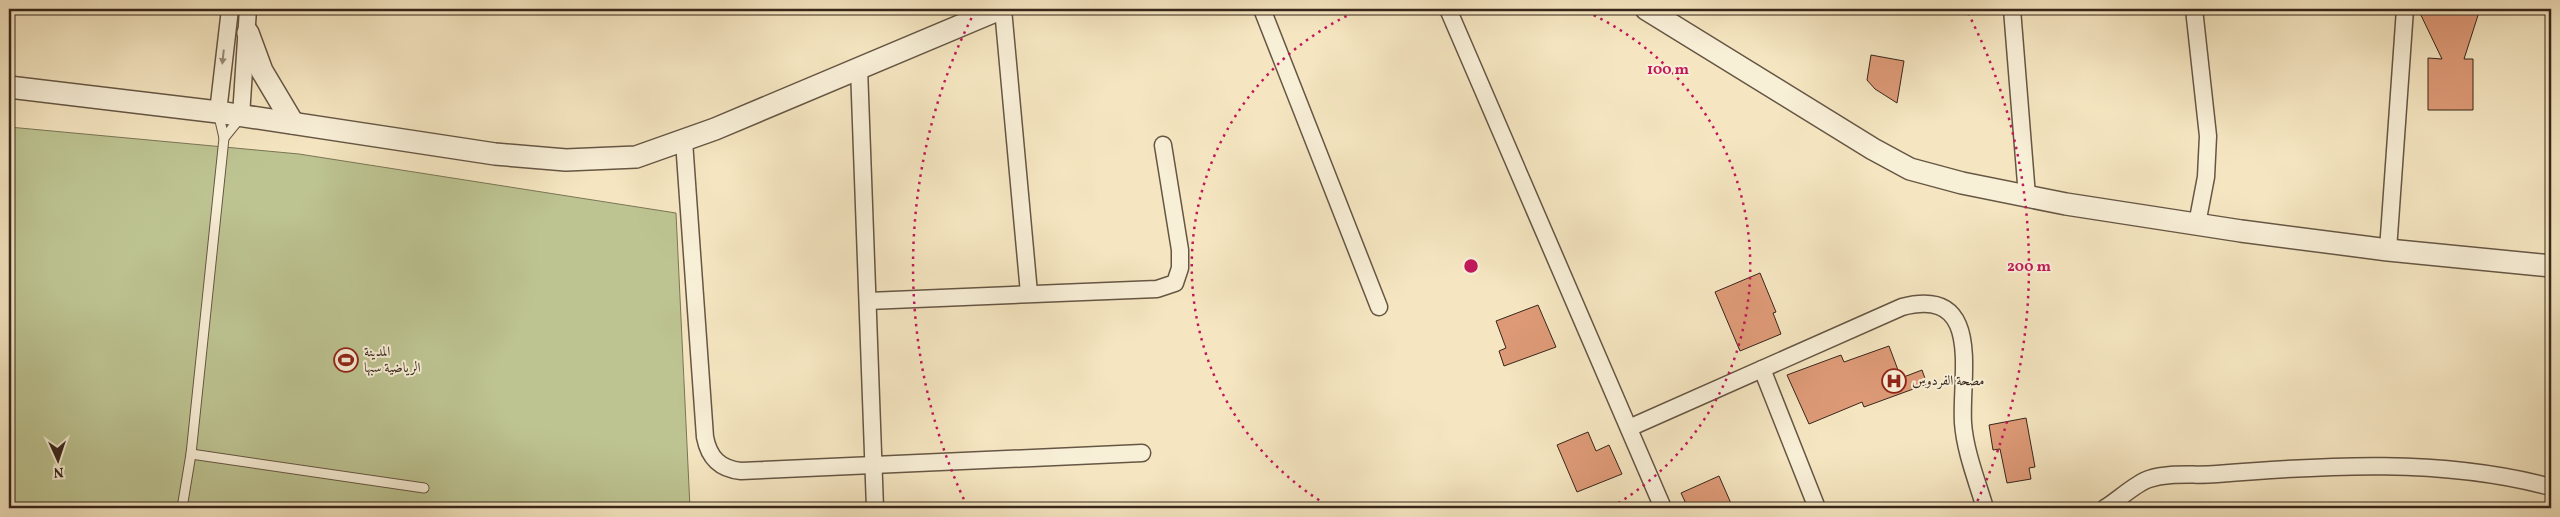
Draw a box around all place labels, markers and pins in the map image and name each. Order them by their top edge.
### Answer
centre of rings [1462,257,1480,275]
place label: المدينة الرياضية سبها [364,343,421,378]
sports icon: المدينة الرياضية سبها [333,347,359,373]
hospital icon: مصحة الفردوس [1881,368,1907,394]
place label: مصحة الفردوس [1912,372,1985,391]

